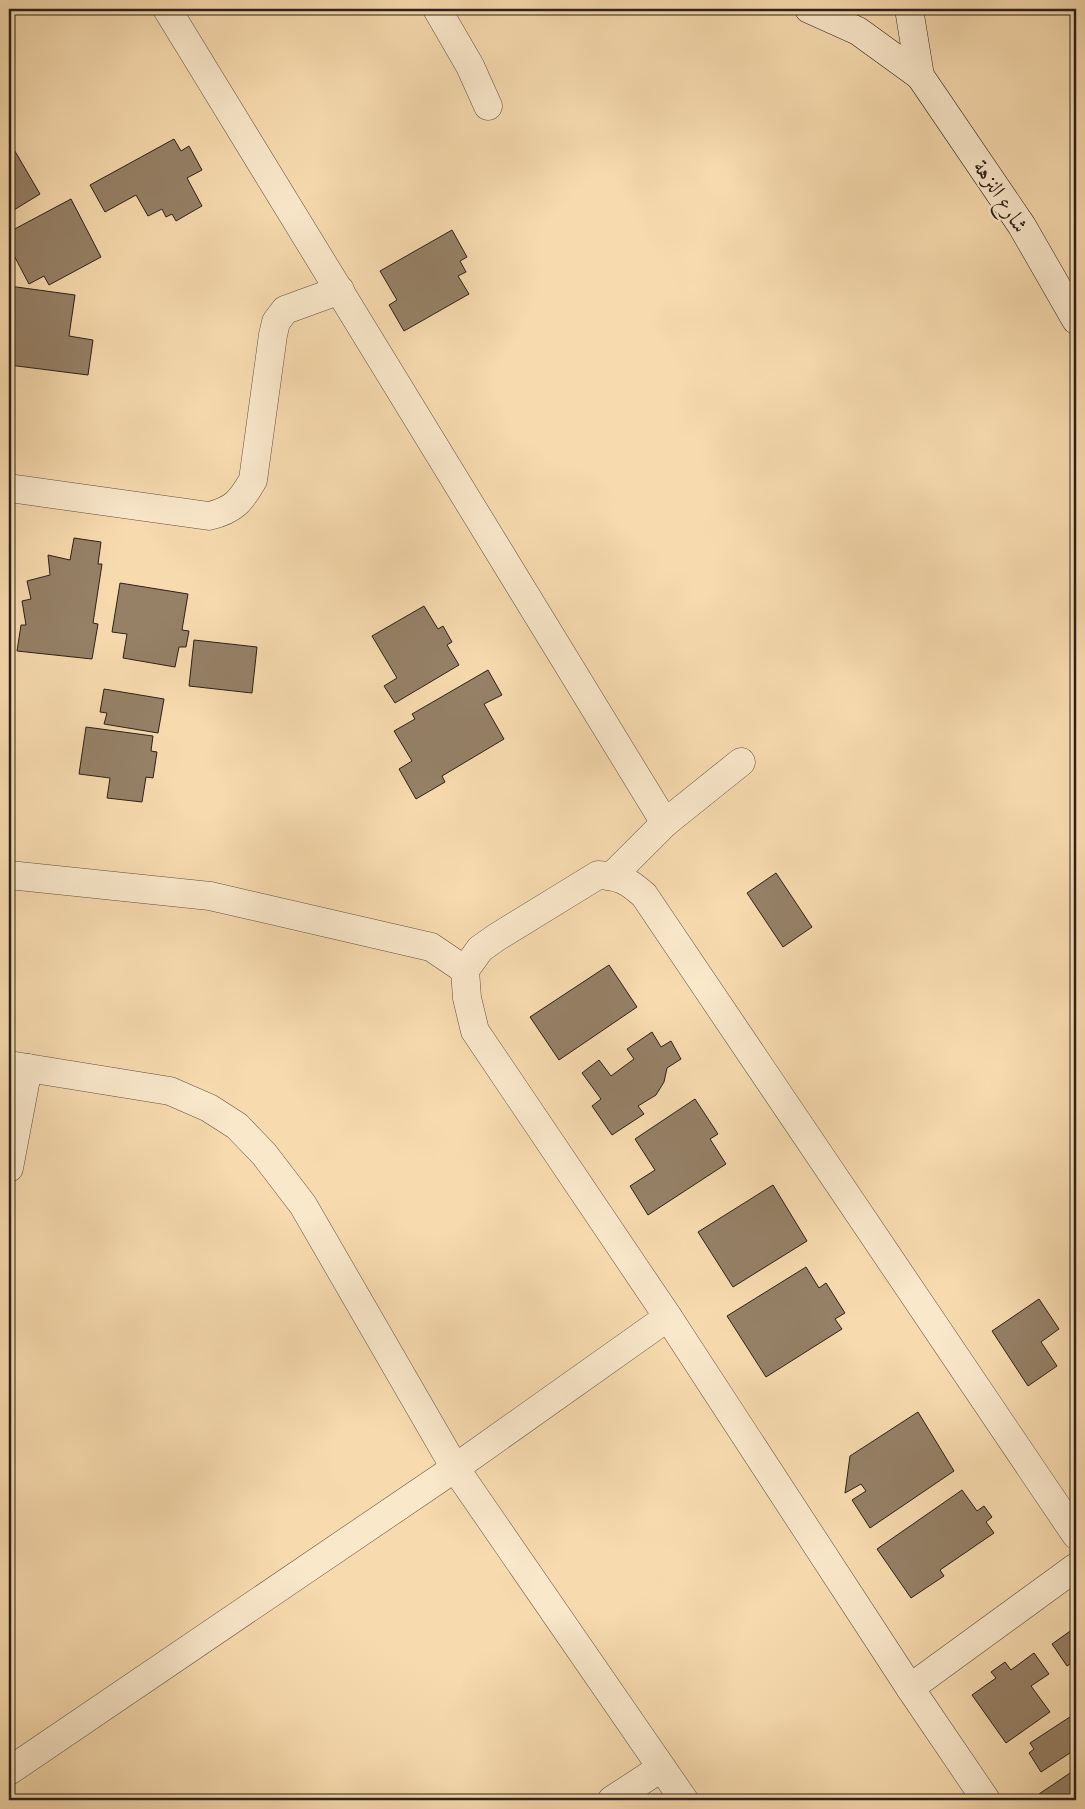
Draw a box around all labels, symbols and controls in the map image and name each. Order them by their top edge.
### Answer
street label: شارع النزهة [963,154,1035,240]

